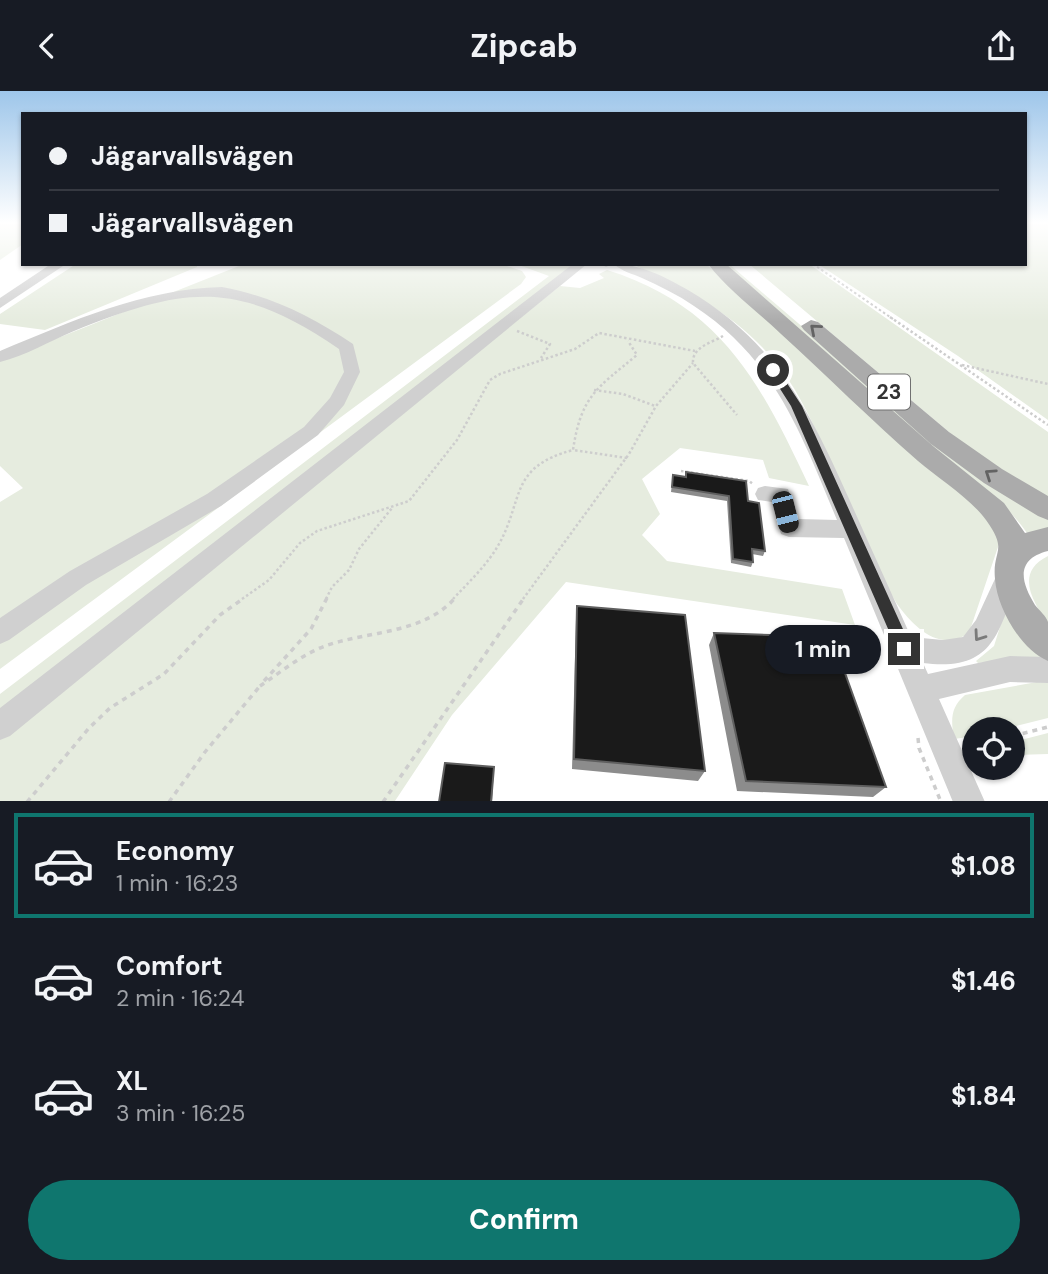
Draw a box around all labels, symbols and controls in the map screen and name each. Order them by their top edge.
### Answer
text: Zipcab [470,25,578,67]
icon: back [28,27,66,65]
icon: share [982,27,1020,65]
text: Jägarvallsvägen [91,139,294,173]
text: Jägarvallsvägen [91,206,294,240]
one-way arrow [810,325,823,337]
route start [757,354,789,386]
road number: 23 [868,375,910,409]
one-way arrow [985,470,998,482]
car [770,489,801,535]
callout: 1 min [764,625,880,673]
one-way arrow [975,628,987,641]
route end [888,633,920,665]
text: 1 min [795,634,851,664]
map controls [962,717,1025,780]
button: locate [962,717,1025,780]
icon: car [32,834,95,897]
text: Economy [116,834,234,868]
text: $1.08 [951,849,1016,883]
text: 1 min · 16:23 [116,868,238,898]
icon: car [32,949,95,1012]
text: Comfort [116,949,222,983]
text: $1.46 [951,964,1016,998]
text: 2 min · 16:24 [116,983,244,1013]
icon: car [32,1064,95,1127]
text: XL [116,1064,148,1098]
text: $1.84 [951,1079,1016,1113]
text: 3 min · 16:25 [116,1098,245,1128]
button: Confirm [28,1180,1020,1260]

